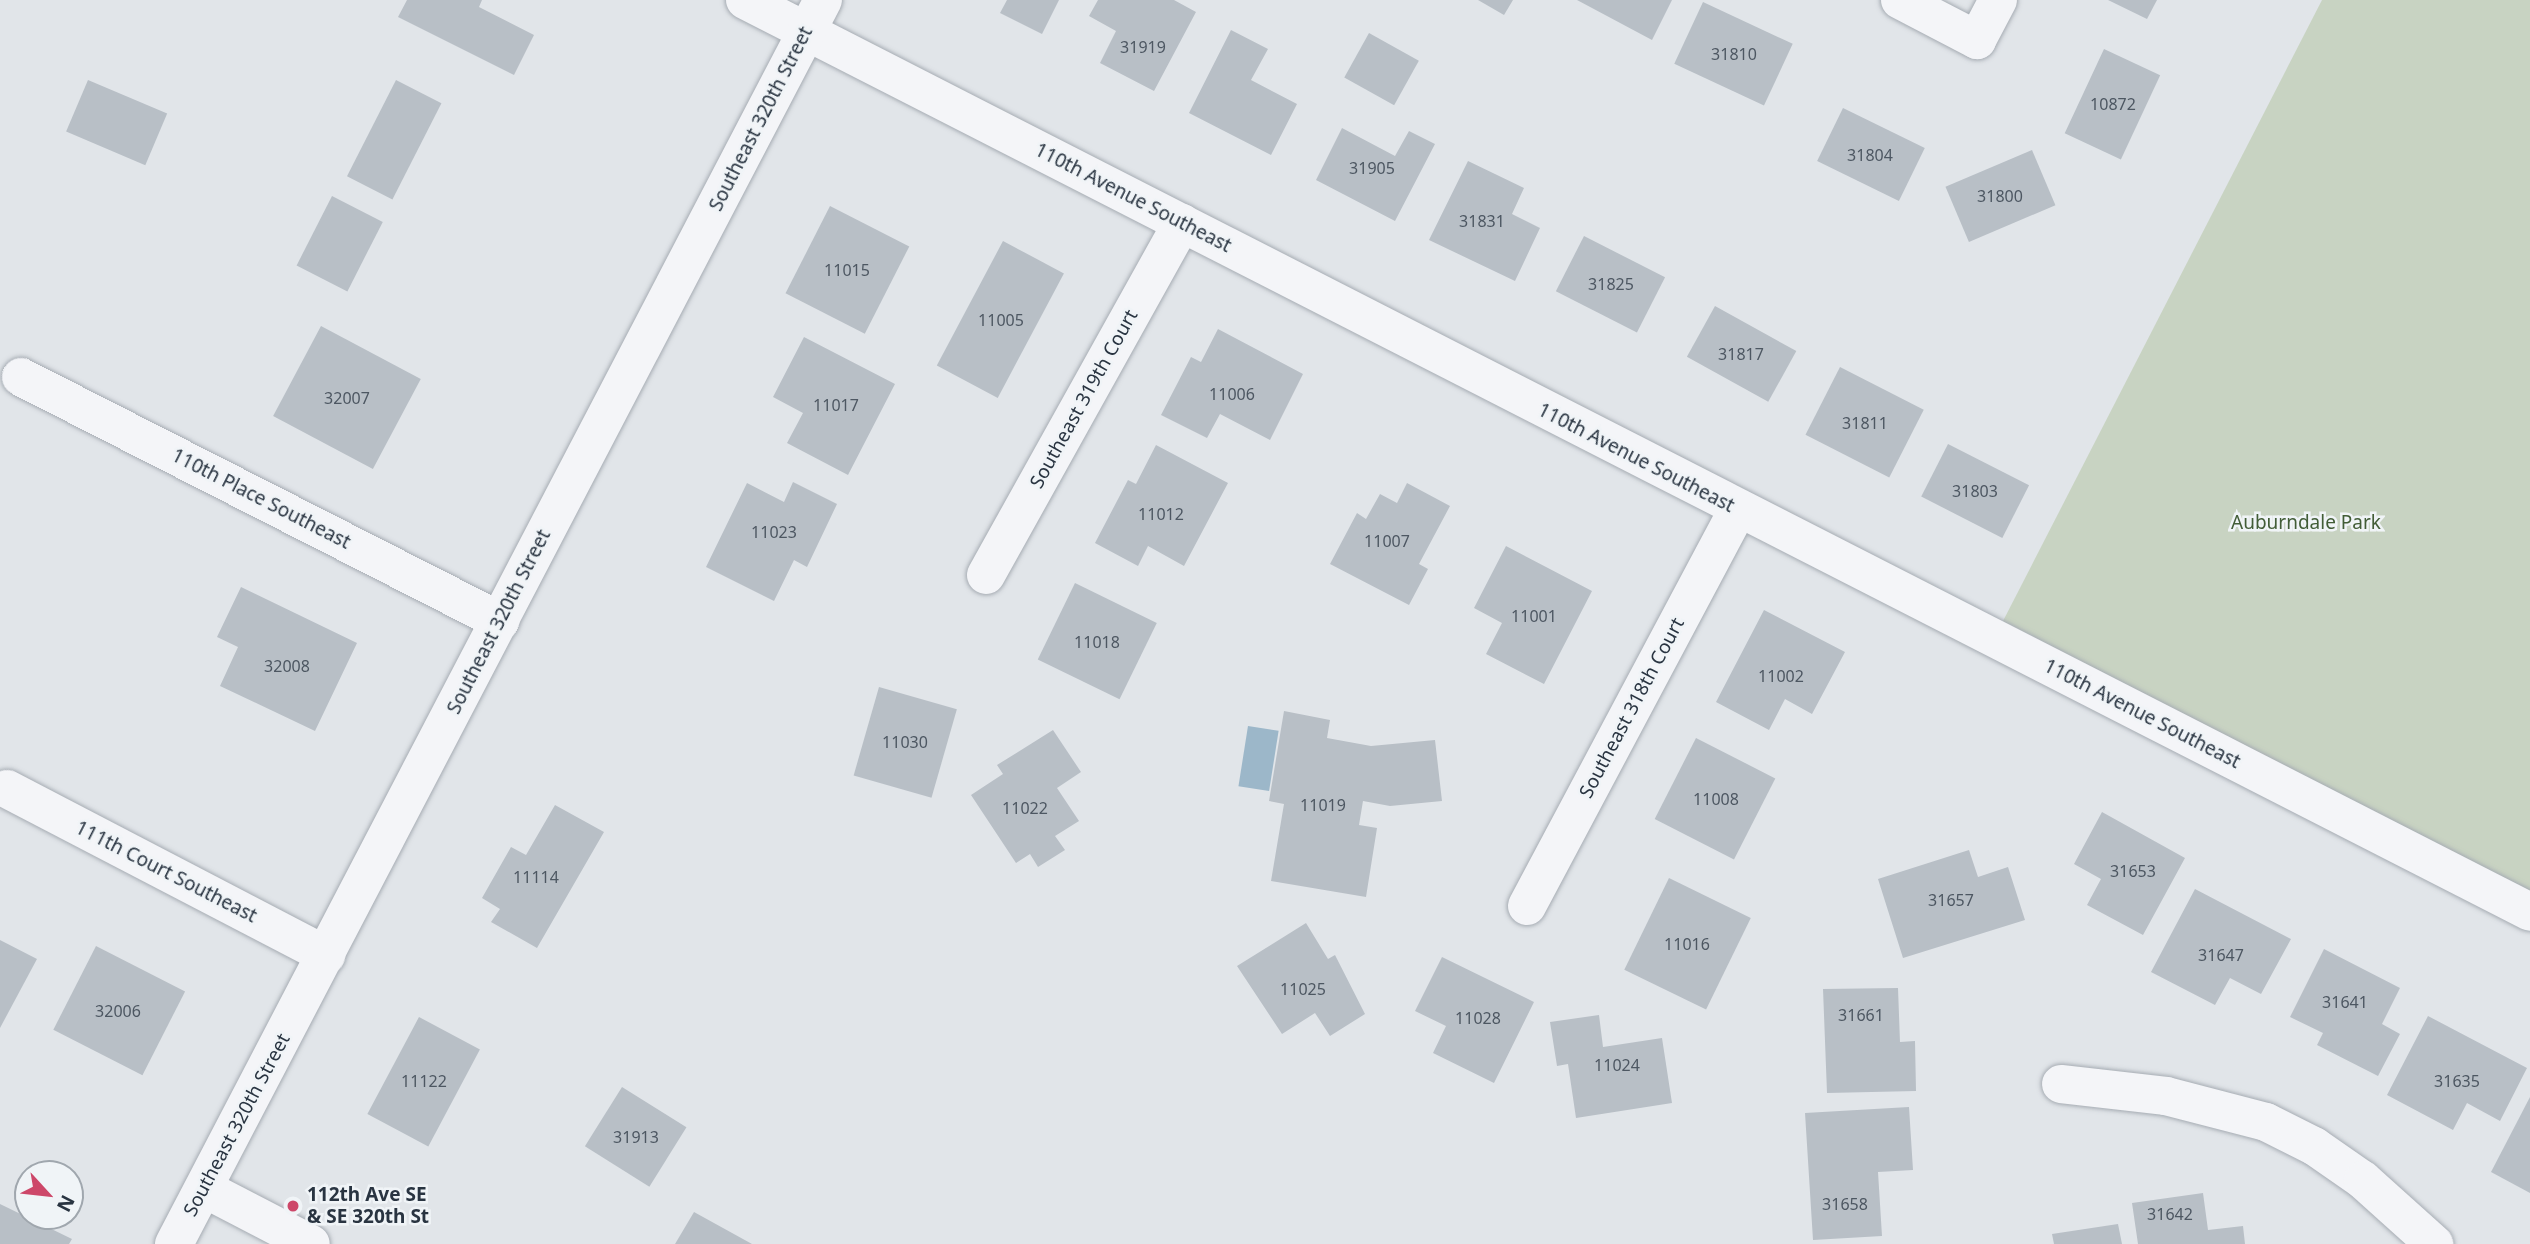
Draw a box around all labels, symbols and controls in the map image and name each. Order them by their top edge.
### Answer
street label: Southeast 320th Street [705,23,817,215]
house number: 31919 [1120,37,1166,57]
house number: 31810 [1711,44,1757,64]
house number: 10872 [2090,94,2136,114]
street label: 110th Avenue Southeast [1031,138,1235,258]
house number: 31804 [1847,145,1893,165]
house number: 31905 [1349,158,1395,178]
house number: 31800 [1977,186,2023,206]
house number: 31831 [1459,211,1505,231]
house number: 11015 [824,260,870,280]
house number: 31825 [1588,274,1634,294]
street label: Southeast 319th Court [1025,306,1143,492]
house number: 11005 [978,310,1024,330]
house number: 31817 [1718,344,1764,364]
house number: 11006 [1209,384,1255,404]
house number: 32007 [324,388,370,408]
house number: 11017 [813,395,859,415]
street label: 110th Avenue Southeast [1534,398,1738,518]
house number: 31811 [1842,413,1888,433]
street label: 110th Place Southeast [168,444,354,554]
house number: 31803 [1952,481,1998,501]
house number: 11012 [1138,504,1184,524]
park label: Auburndale Park [2231,512,2381,534]
house number: 11023 [751,522,797,542]
street label: Southeast 320th Street [443,526,555,718]
house number: 11007 [1364,531,1410,551]
house number: 11001 [1511,606,1557,626]
street label: Southeast 318th Court [1575,614,1689,802]
house number: 11018 [1074,632,1120,652]
street label: 110th Avenue Southeast [2040,654,2244,774]
house number: 32008 [264,656,310,676]
house number: 11002 [1758,666,1804,686]
house number: 11030 [882,732,928,752]
house number: 11008 [1693,789,1739,809]
house number: 11019 [1300,795,1346,815]
house number: 11022 [1002,798,1048,818]
street label: 111th Court Southeast [71,816,261,928]
house number: 31653 [2110,861,2156,881]
house number: 11114 [513,867,559,887]
house number: 31657 [1928,890,1974,910]
house number: 11016 [1664,934,1710,954]
house number: 31647 [2198,945,2244,965]
house number: 11025 [1280,979,1326,999]
house number: 31641 [2322,992,2368,1012]
house number: 32006 [95,1001,141,1021]
house number: 31661 [1838,1005,1884,1025]
house number: 11028 [1455,1008,1501,1028]
street label: Southeast 320th Street [179,1030,295,1220]
house number: 11024 [1594,1055,1640,1075]
house number: 11122 [401,1071,447,1091]
house number: 31635 [2434,1071,2480,1091]
house number: 31913 [613,1127,659,1147]
north arrow [14,1160,84,1230]
place label: 112th Ave SE & SE 320th St [307,1184,429,1228]
text: N [51,1191,81,1216]
house number: 31658 [1822,1194,1868,1214]
marker: 112th Ave SE & SE 320th St [285,1198,301,1214]
house number: 31642 [2147,1204,2193,1224]

